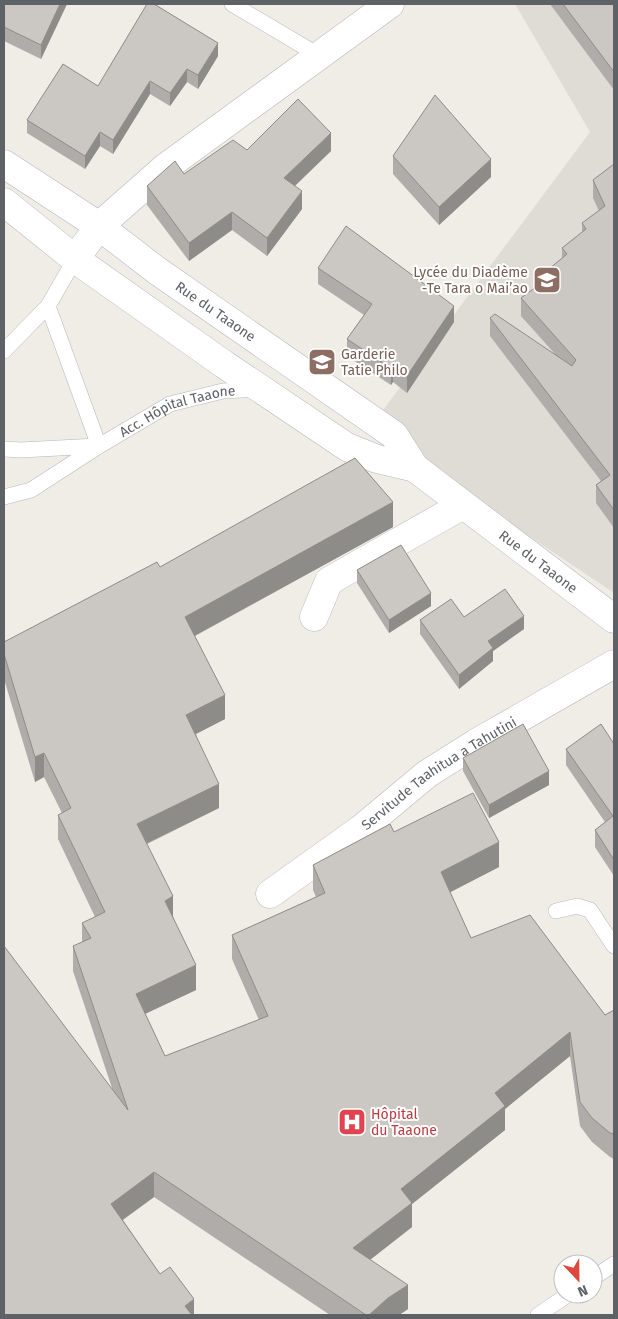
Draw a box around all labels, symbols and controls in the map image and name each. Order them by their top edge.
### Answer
place label: Lycée du Diadème -Te Tara o Mai’ao [413,264,528,297]
school or university icon: Lycée du Diadème -Te Tara o Mai’ao [532,265,562,295]
street label: Rue du Taaone [172,278,259,346]
place label: Garderie Tatie Philo [341,346,408,379]
school or university icon: Garderie Tatie Philo [307,347,337,377]
street label: Acc. Hôpital Taaone [116,382,236,441]
street label: Rue du Taaone [495,527,581,597]
street label: Servitude Taahitua a Tahutini [358,714,520,834]
place label: Hôpital du Taaone [371,1106,437,1139]
hospital icon: Hôpital du Taaone [337,1107,367,1137]
north arrow [553,1254,603,1304]
text: N [575,1281,590,1300]

